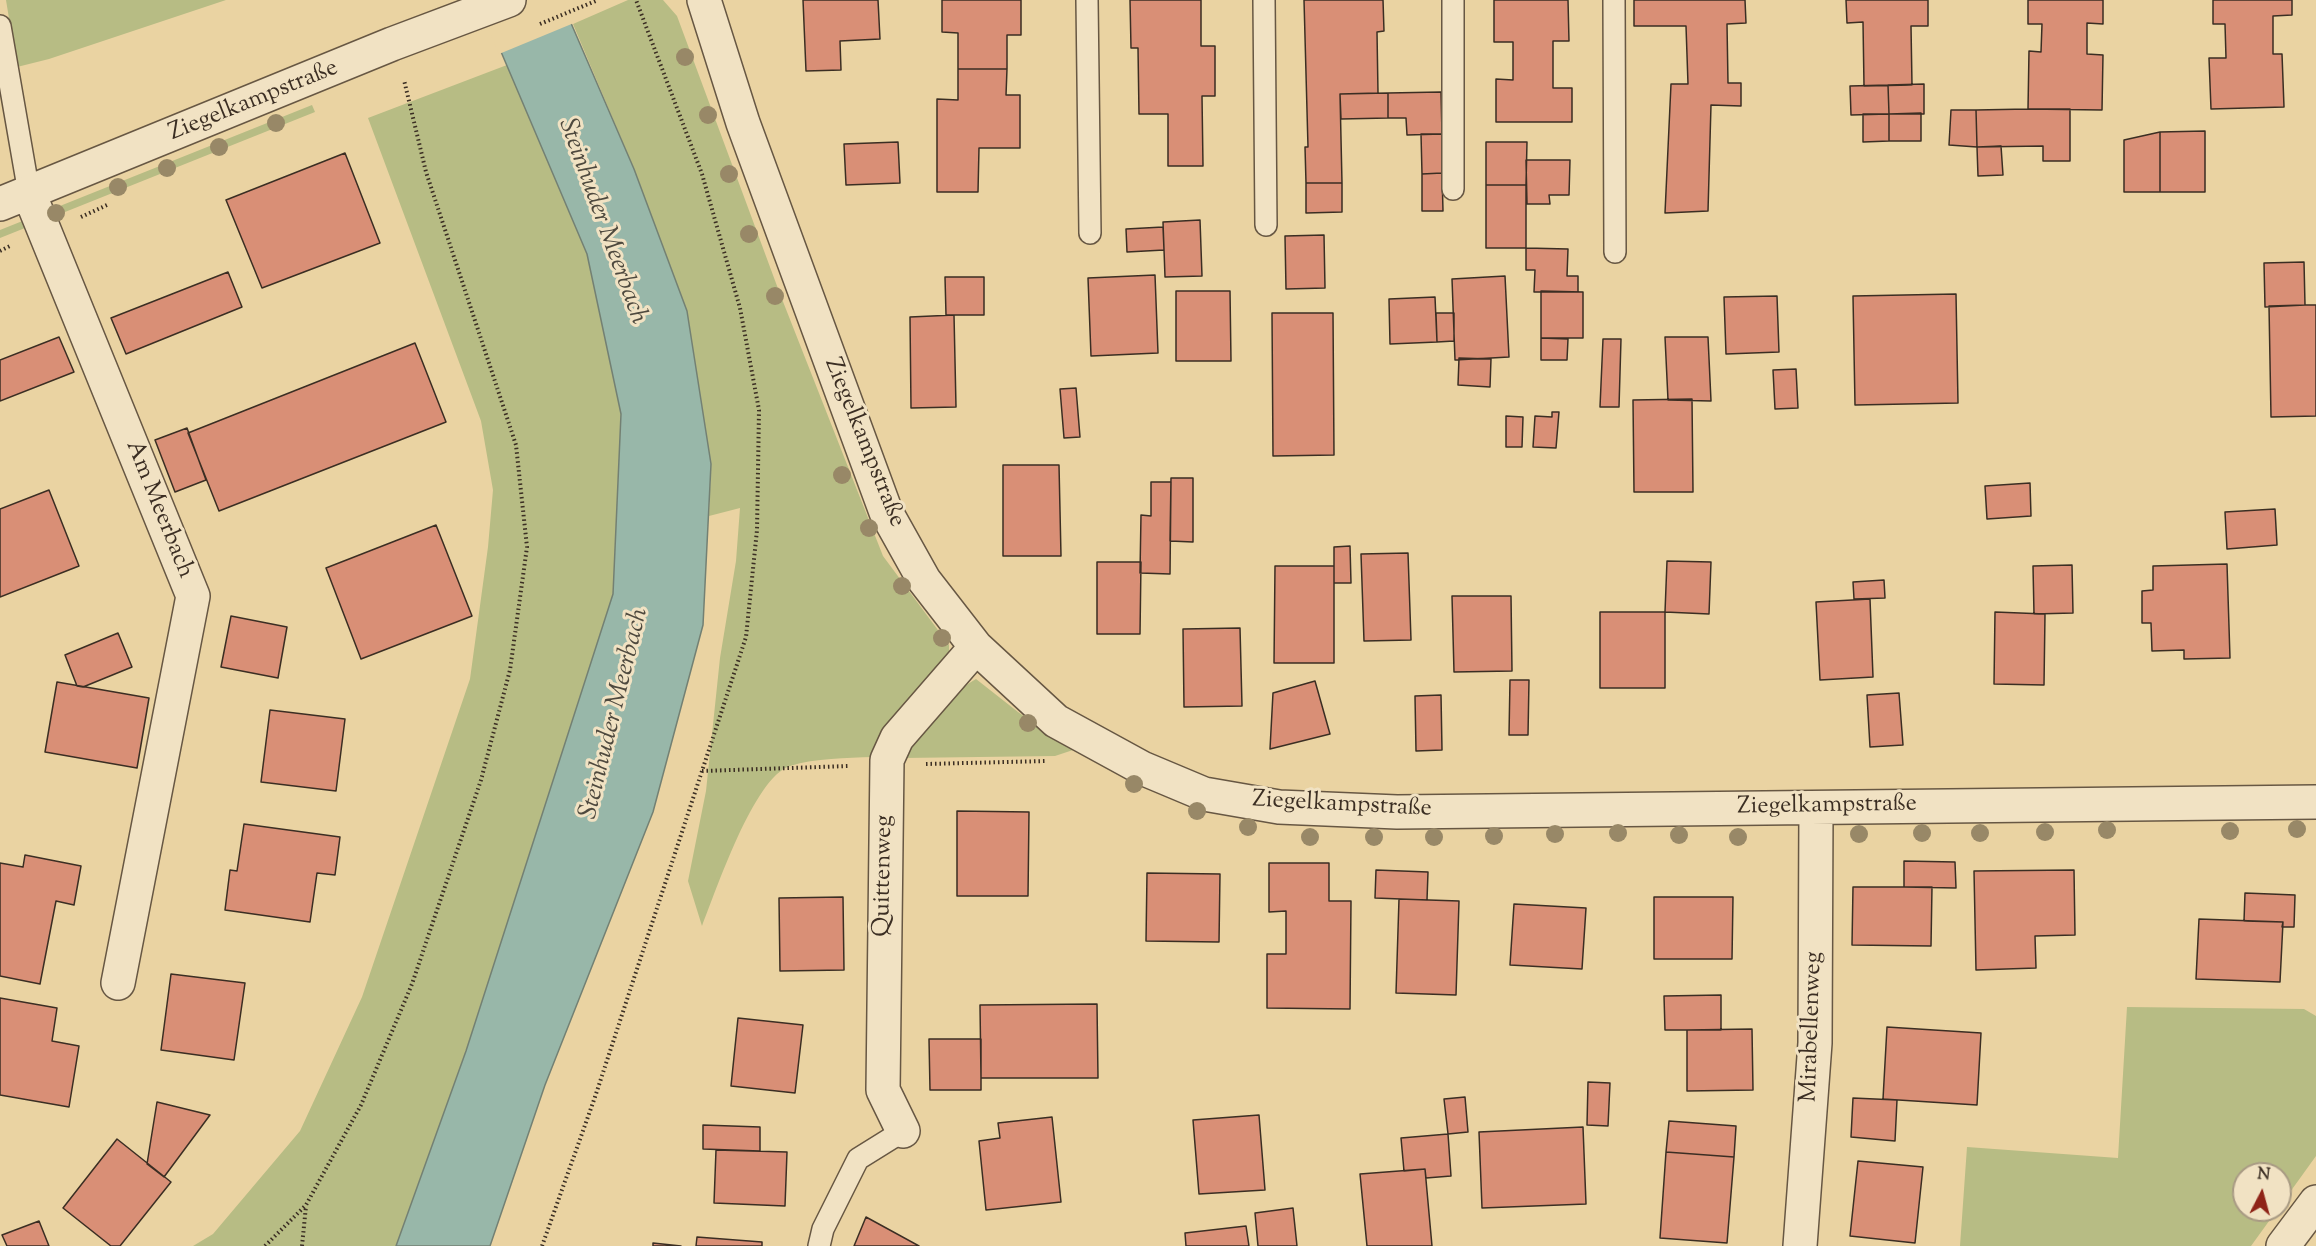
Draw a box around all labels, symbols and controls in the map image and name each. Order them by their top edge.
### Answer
street label: Ziegelkampstraße [165,55,343,149]
water label: Steinhuder Meerbach [549,115,653,329]
street label: Ziegelkampstraße [816,354,910,532]
street label: Am Meerbach [117,437,199,583]
water label: Steinhuder Meerbach [575,605,657,823]
street label: Ziegelkampstraße [1252,787,1432,825]
street label: Ziegelkampstraße [1737,791,1917,823]
street label: Quittenweg [870,815,900,937]
street label: Mirabellenweg [1796,951,1830,1103]
north arrow [2232,1162,2292,1222]
text: N [2256,1163,2271,1188]

